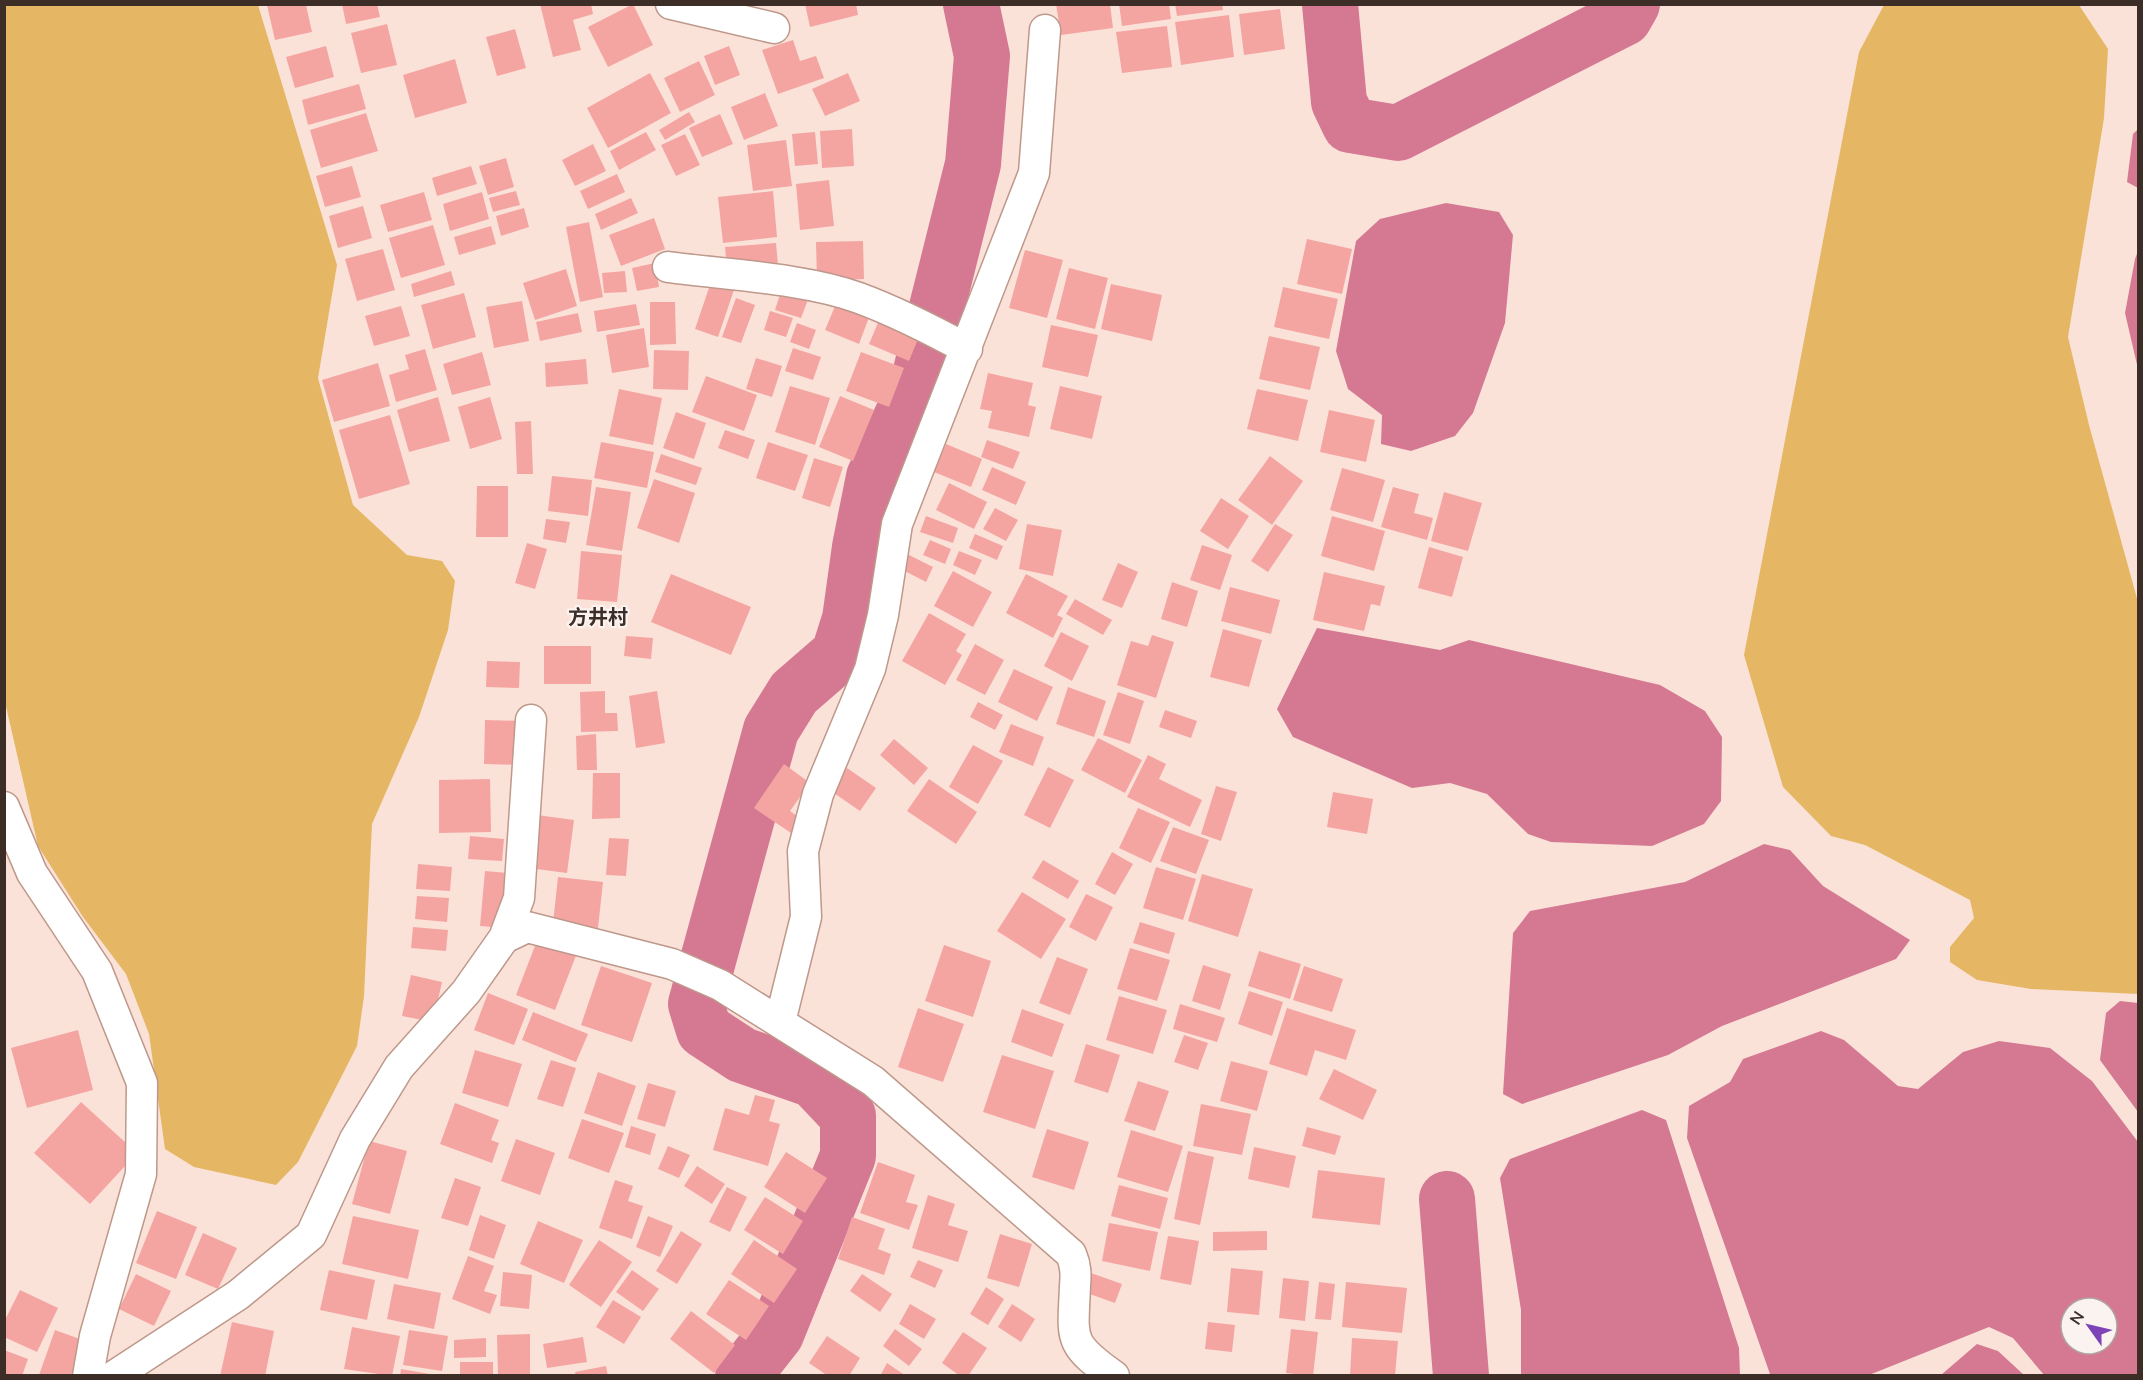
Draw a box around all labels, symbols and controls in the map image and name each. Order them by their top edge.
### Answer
district label: 方井村 [568,604,628,631]
north arrow [2059,1296,2119,1356]
text: N [2065,1307,2090,1329]

